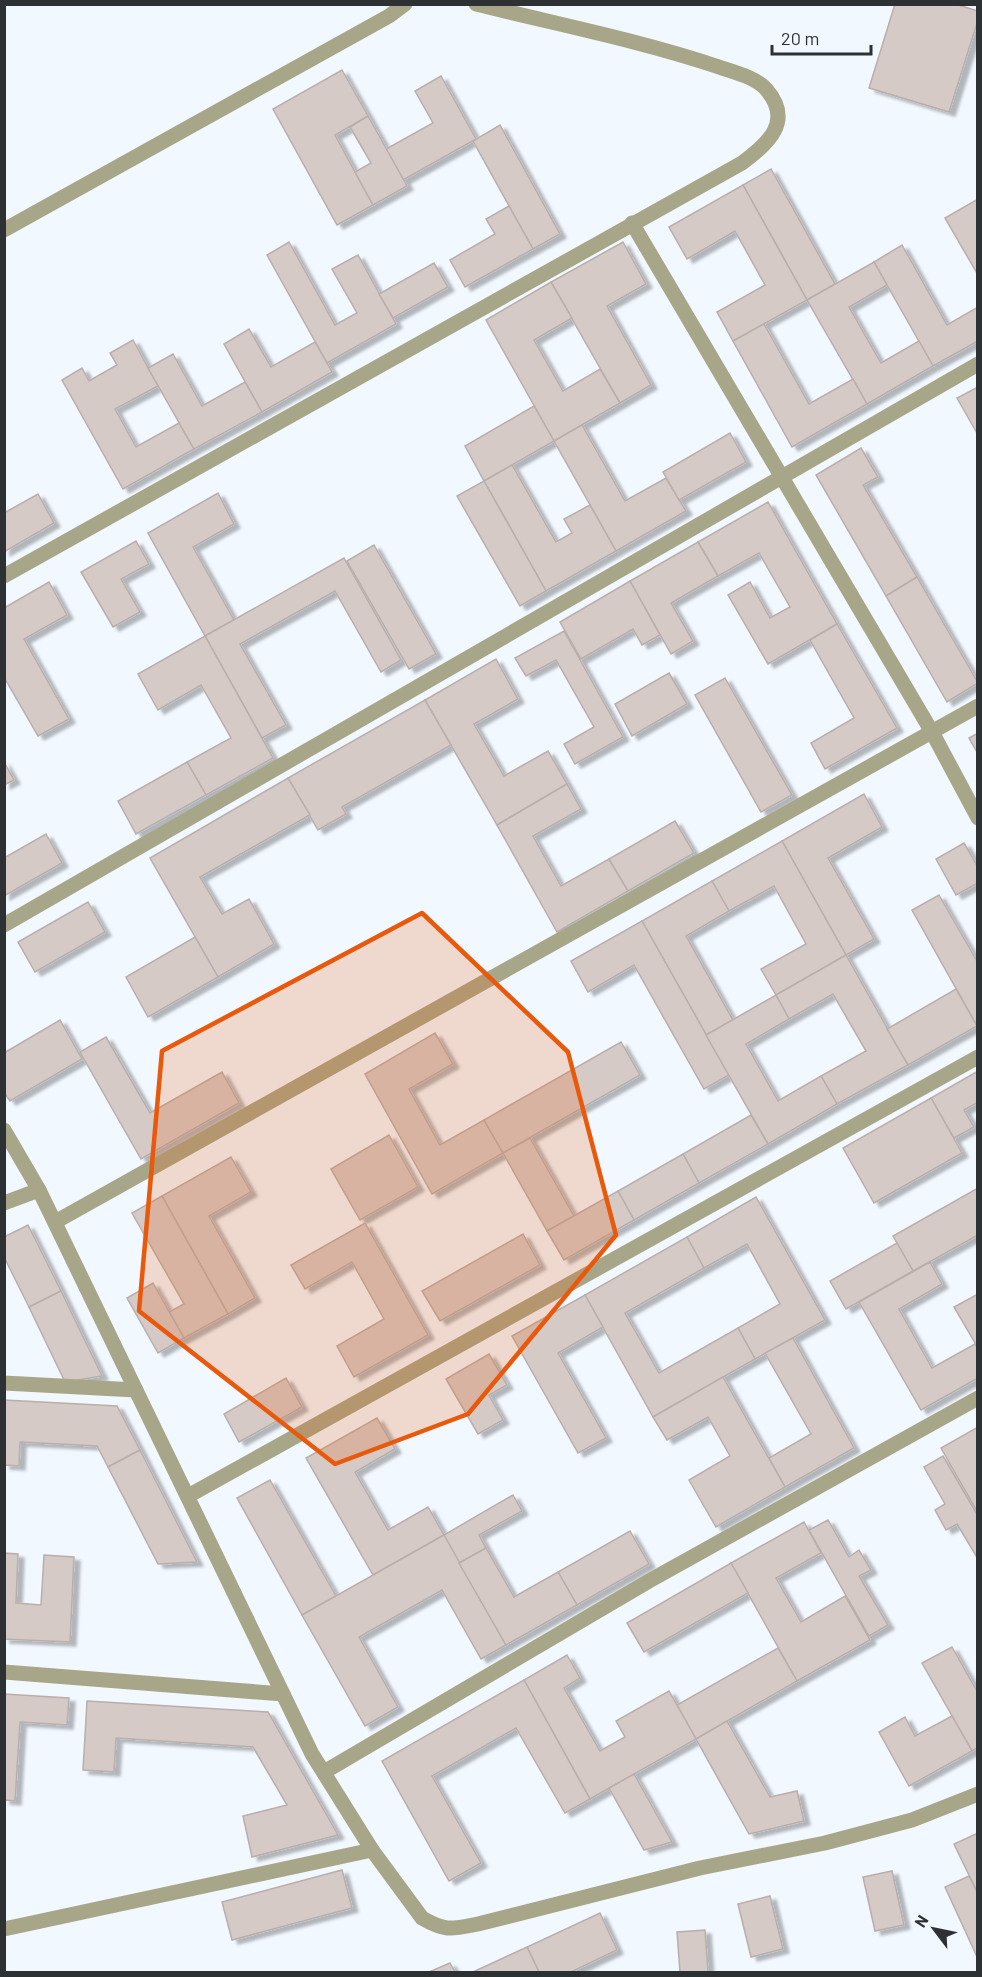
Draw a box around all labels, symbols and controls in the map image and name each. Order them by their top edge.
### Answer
scale bar [772,18,871,56]
text: 20 m [781,27,819,49]
north arrow [904,1899,964,1959]
text: N [910,1911,932,1930]

